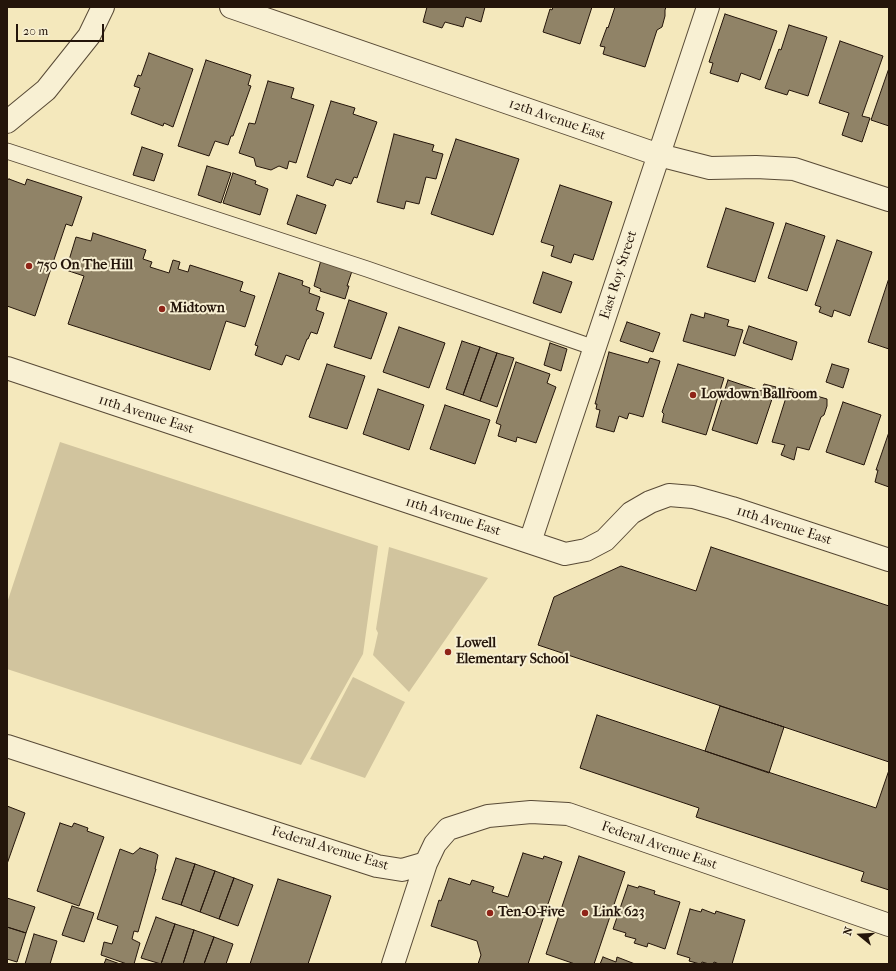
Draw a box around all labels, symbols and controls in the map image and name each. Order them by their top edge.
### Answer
scale bar [18,16,106,42]
text: 20 m [23,24,48,38]
street label: 12th Avenue East [506,96,608,144]
street label: East Roy Street [597,229,641,321]
place label: 750 On The Hill [37,258,133,274]
marker: 750 On The Hill [24,261,34,271]
place label: Midtown [170,301,225,317]
marker: Midtown [157,304,167,314]
place label: Lowdown Ballroom [701,387,817,403]
marker: Lowdown Ballroom [688,390,698,400]
street label: 11th Avenue East [96,392,196,438]
street label: 11th Avenue East [403,494,503,540]
street label: 11th Avenue East [734,503,834,549]
place label: Lowell Elementary School [456,636,569,668]
marker: Lowell Elementary School [443,647,453,657]
street label: Federal Avenue East [599,818,719,874]
street label: Federal Avenue East [269,823,391,875]
place label: Ten-O-Five [498,905,565,921]
place label: Link 623 [593,905,644,921]
marker: Ten-O-Five [485,908,495,918]
marker: Link 623 [580,908,590,918]
north arrow [840,915,880,955]
text: N [841,925,856,937]

